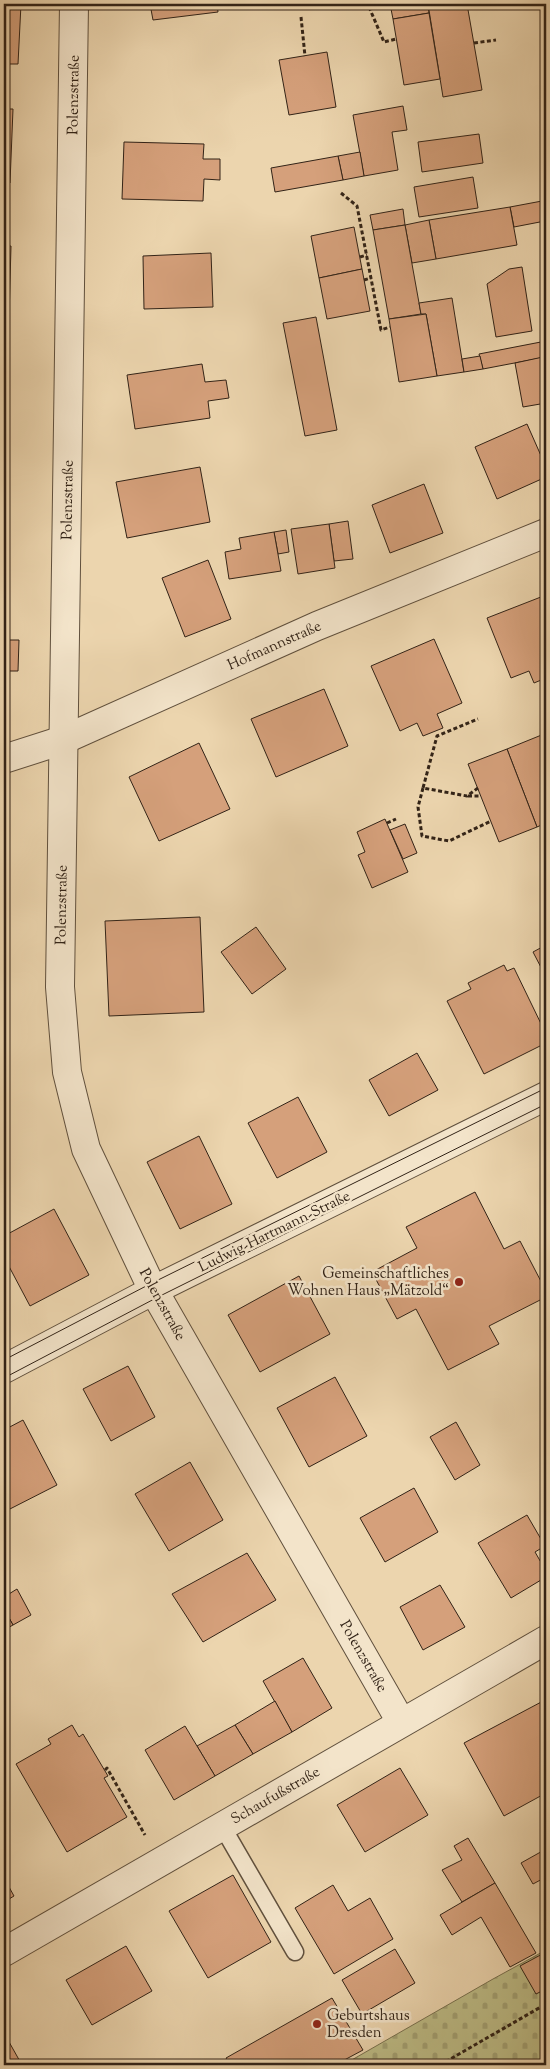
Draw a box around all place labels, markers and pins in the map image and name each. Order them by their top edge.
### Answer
place label: Gemeinschaftliches Wohnen Haus „Mätzold“ [287,1264,449,1302]
marker: Gemeinschaftliches Wohnen Haus „Mätzold“ [453,1276,465,1288]
place label: Geburtshaus Dresden [327,2006,410,2044]
marker: Geburtshaus Dresden [311,2018,323,2030]

